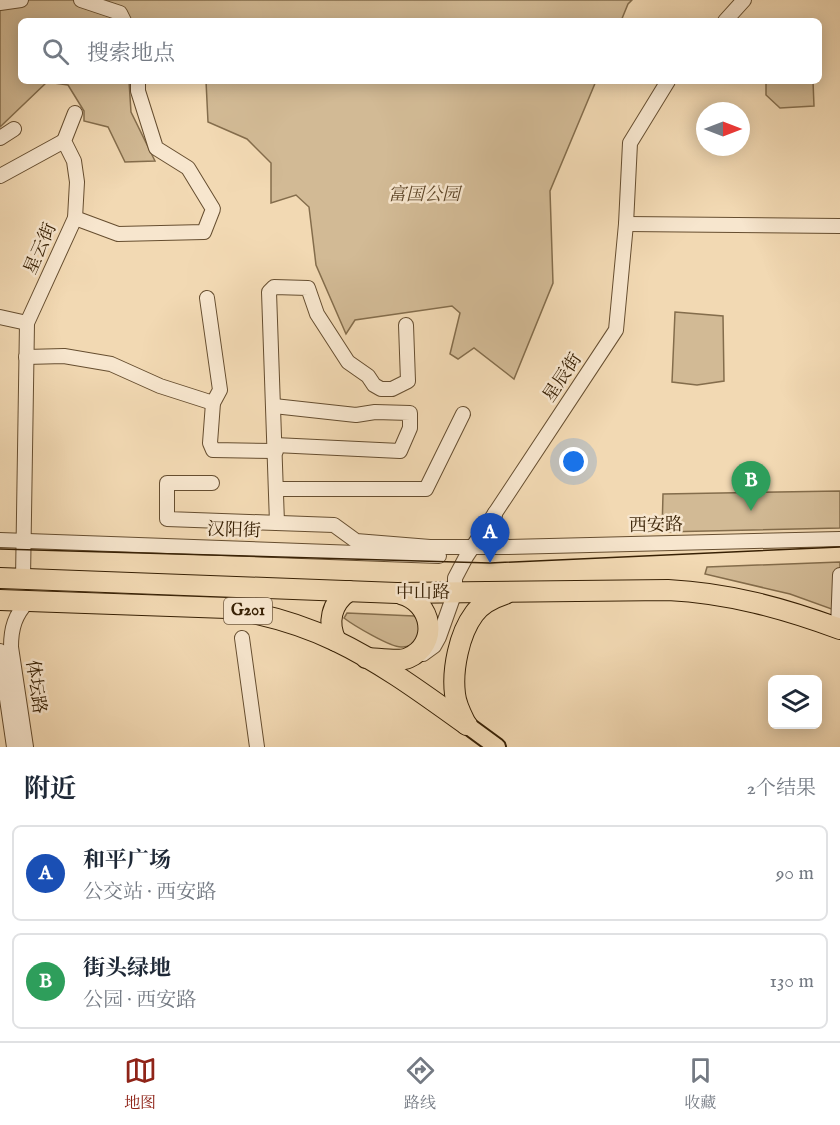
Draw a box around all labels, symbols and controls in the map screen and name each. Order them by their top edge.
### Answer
search box [18,18,822,84]
icon: search [39,35,72,68]
text: 搜索地点 [87,40,175,68]
north arrow [696,102,750,156]
park label: 富国公园 [388,184,463,207]
street label: 星云街 [20,220,62,278]
street label: 星辰街 [538,349,588,407]
your location [559,447,588,476]
pin: B [732,462,771,511]
pin: A [470,514,510,563]
street label: 西安路 [629,514,683,538]
street label: 汉阳街 [207,519,261,543]
street label: 中山路 [396,582,450,605]
road number: G201 [224,598,272,624]
street label: 体坛路 [20,659,50,715]
map controls [768,675,822,729]
button: layers [768,675,822,729]
text: 附近 [24,773,76,806]
text: 2个结果 [747,776,816,801]
text: 和平广场 [83,847,171,875]
text: A [39,861,52,886]
text: 90 m [776,861,814,886]
text: 公交站 · 西安路 [83,880,216,905]
text: 街头绿地 [83,955,171,983]
text: B [39,969,52,994]
text: 130 m [769,969,814,994]
text: 公园 · 西安路 [83,988,196,1013]
tab: 地图 [124,1054,157,1114]
tab: 路线 [404,1054,437,1114]
tab: 收藏 [684,1054,717,1114]

